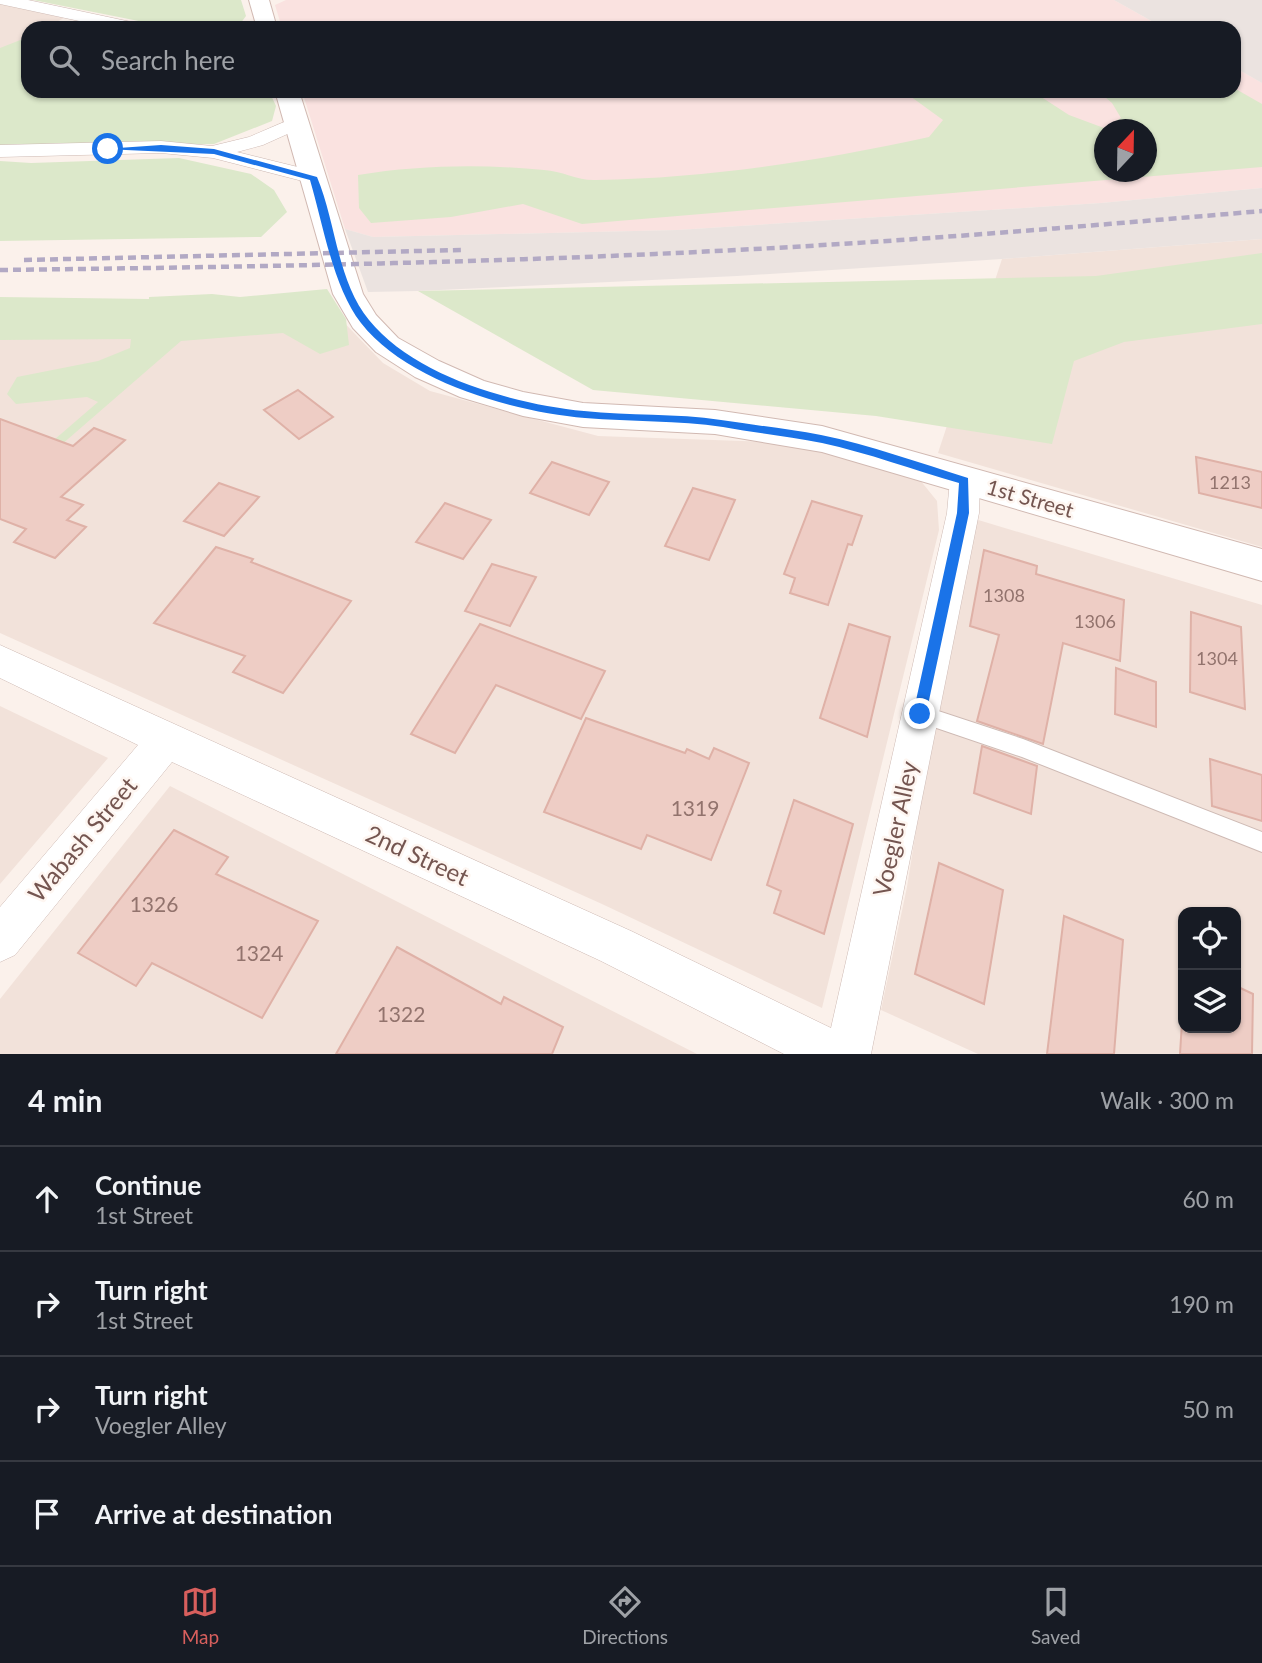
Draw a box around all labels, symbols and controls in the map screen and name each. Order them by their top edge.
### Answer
search box [21,21,1241,98]
icon: search [45,41,83,79]
text: Search here [101,44,235,76]
north arrow [1094,119,1157,182]
route start [92,133,123,164]
house number: 1213 [1209,471,1251,493]
street label: 1st Street [984,473,1077,522]
house number: 1308 [983,584,1025,606]
house number: 1306 [1074,610,1116,632]
house number: 1304 [1196,647,1238,669]
route end [904,698,935,729]
street label: Voegler Alley [866,758,923,899]
street label: Wabash Street [21,770,143,907]
house number: 1319 [671,795,719,820]
street label: 2nd Street [362,818,474,891]
house number: 1326 [130,891,178,916]
map controls [1178,907,1241,1033]
button: locate [1178,907,1241,970]
house number: 1324 [235,940,283,965]
button: layers [1178,970,1241,1033]
house number: 1322 [377,1001,425,1026]
text: 4 min [28,1082,102,1118]
text: Walk · 300 m [1100,1086,1234,1114]
text: Continue [95,1169,201,1201]
icon: ahead [28,1180,66,1218]
text: 60 m [1183,1185,1234,1213]
text: 1st Street [95,1201,193,1229]
text: Turn right [95,1274,208,1306]
icon: right [28,1285,66,1323]
text: 190 m [1169,1290,1234,1318]
text: 1st Street [95,1306,193,1334]
text: Turn right [95,1379,208,1411]
icon: right [28,1390,66,1428]
text: 50 m [1183,1395,1234,1423]
text: Voegler Alley [95,1411,227,1439]
icon: arrive [28,1495,66,1533]
text: Arrive at destination [95,1498,332,1530]
tab: Map [181,1583,219,1648]
tab: Directions [582,1583,668,1648]
tab: Saved [1031,1583,1081,1648]

